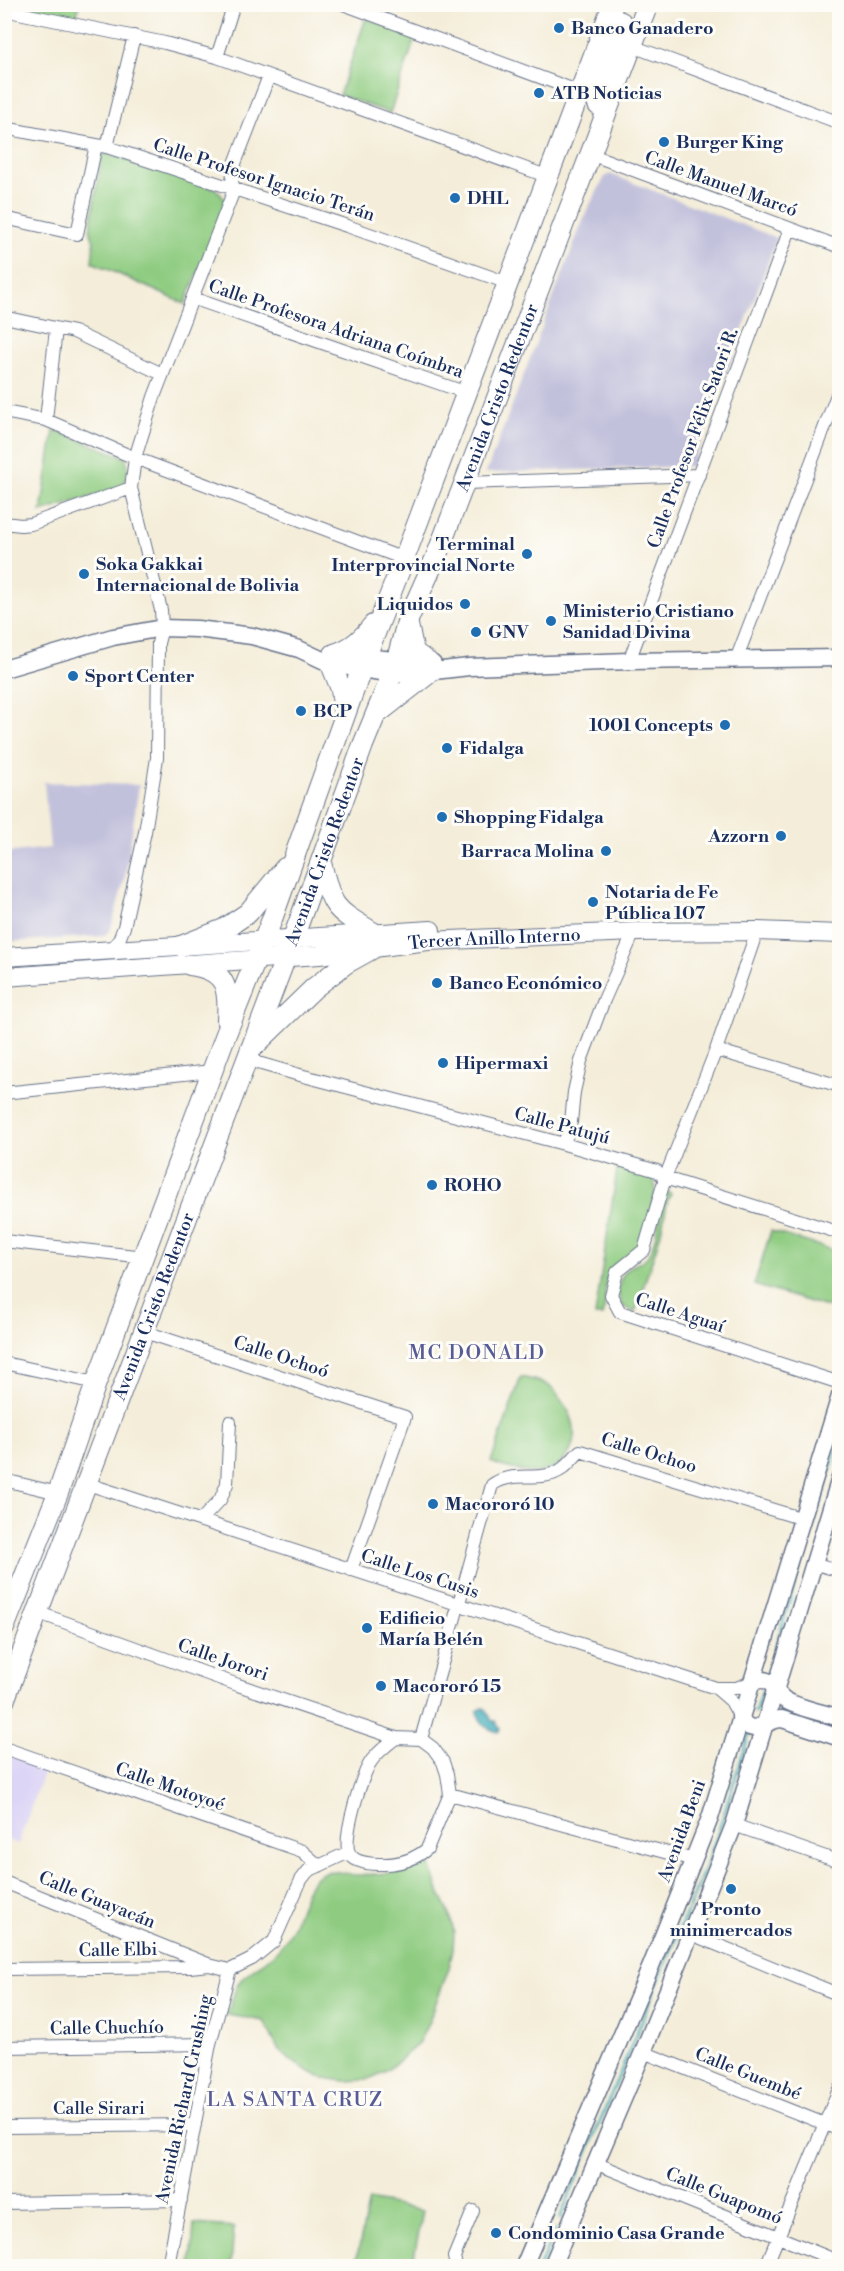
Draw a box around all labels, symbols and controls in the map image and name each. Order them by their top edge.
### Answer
place label: Banco Ganadero [571,17,714,40]
marker: Banco Ganadero [552,21,566,35]
place label: ATB Noticias [550,82,662,105]
marker: ATB Noticias [532,86,546,100]
place label: Burger King [676,131,784,154]
street label: Calle Profesor Ignacio Terán [150,133,378,227]
marker: Burger King [657,135,671,149]
street label: Calle Manuel Marcó [641,146,801,222]
place label: DHL [467,187,509,210]
marker: DHL [448,191,462,205]
street label: Calle Profesora Adriana Coímbra [205,274,468,384]
street label: Avenida Cristo Redentor [450,300,544,496]
street label: Calle Profesor Félix Satori R. [642,325,744,551]
place label: Terminal Interprovincial Norte [332,533,515,577]
marker: Terminal Interprovincial Norte [520,547,534,561]
place label: Soka Gakkai Internacional de Bolivia [96,553,299,597]
marker: Soka Gakkai Internacional de Bolivia [77,567,91,581]
place label: Liquidos [377,593,453,616]
marker: Liquidos [458,597,472,611]
place label: Ministerio Cristiano Sanidad Divina [563,600,734,644]
marker: Ministerio Cristiano Sanidad Divina [544,614,558,628]
place label: GNV [488,621,529,644]
marker: GNV [469,625,483,639]
place label: Sport Center [85,665,195,688]
marker: Sport Center [66,669,80,683]
place label: BCP [313,700,352,723]
marker: BCP [294,704,308,718]
place label: 1001 Concepts [589,714,713,737]
marker: 1001 Concepts [718,718,732,732]
place label: Fidalga [459,737,524,760]
marker: Fidalga [440,741,454,755]
street label: Avenida Cristo Redentor [279,754,369,950]
place label: Shopping Fidalga [454,806,604,829]
marker: Shopping Fidalga [435,810,449,824]
place label: Azzorn [707,825,769,848]
marker: Azzorn [774,829,788,843]
place label: Barraca Molina [461,840,594,863]
marker: Barraca Molina [599,844,613,858]
place label: Notaria de Fe Pública 107 [605,881,719,925]
marker: Notaria de Fe Pública 107 [586,895,600,909]
street label: Tercer Anillo Interno [407,923,581,955]
place label: Banco Económico [449,972,602,995]
marker: Banco Económico [430,976,444,990]
place label: Hipermaxi [455,1052,549,1075]
marker: Hipermaxi [436,1056,450,1070]
street label: Calle Patujú [512,1102,613,1150]
place label: ROHO [444,1174,502,1197]
marker: ROHO [425,1178,439,1192]
street label: Avenida Cristo Redentor [107,1209,200,1404]
street label: Calle Aguaí [632,1288,729,1339]
street label: Calle Ochoó [230,1331,332,1383]
district label: MC DONALD [408,1341,546,1366]
street label: Calle Ochoo [598,1428,700,1478]
place label: Macororó 10 [445,1493,555,1516]
marker: Macororó 10 [426,1497,440,1511]
street label: Calle Los Cusis [358,1544,482,1604]
place label: Edificio María Belén [379,1607,483,1651]
marker: Edificio María Belén [360,1621,374,1635]
street label: Calle Jorori [175,1634,271,1686]
place label: Macororó 15 [393,1675,501,1698]
marker: Macororó 15 [374,1679,388,1693]
street label: Calle Motoyoé [112,1758,228,1816]
street label: Avenida Beni [652,1777,711,1886]
street label: Calle Guayacán [35,1866,159,1934]
marker: Pronto minimercados [724,1882,738,1896]
place label: Pronto minimercados [670,1898,793,1942]
street label: Calle Elbi [78,1938,158,1962]
street label: Avenida Richard Crushing [150,1992,218,2207]
street label: Calle Chuchío [50,2016,164,2040]
street label: Calle Guembé [691,2042,805,2106]
district label: LA SANTA CRUZ [207,2088,383,2113]
street label: Calle Sirari [53,2097,145,2120]
street label: Calle Guapomó [662,2162,786,2230]
place label: Condominio Casa Grande [508,2222,725,2245]
marker: Condominio Casa Grande [489,2226,503,2240]

